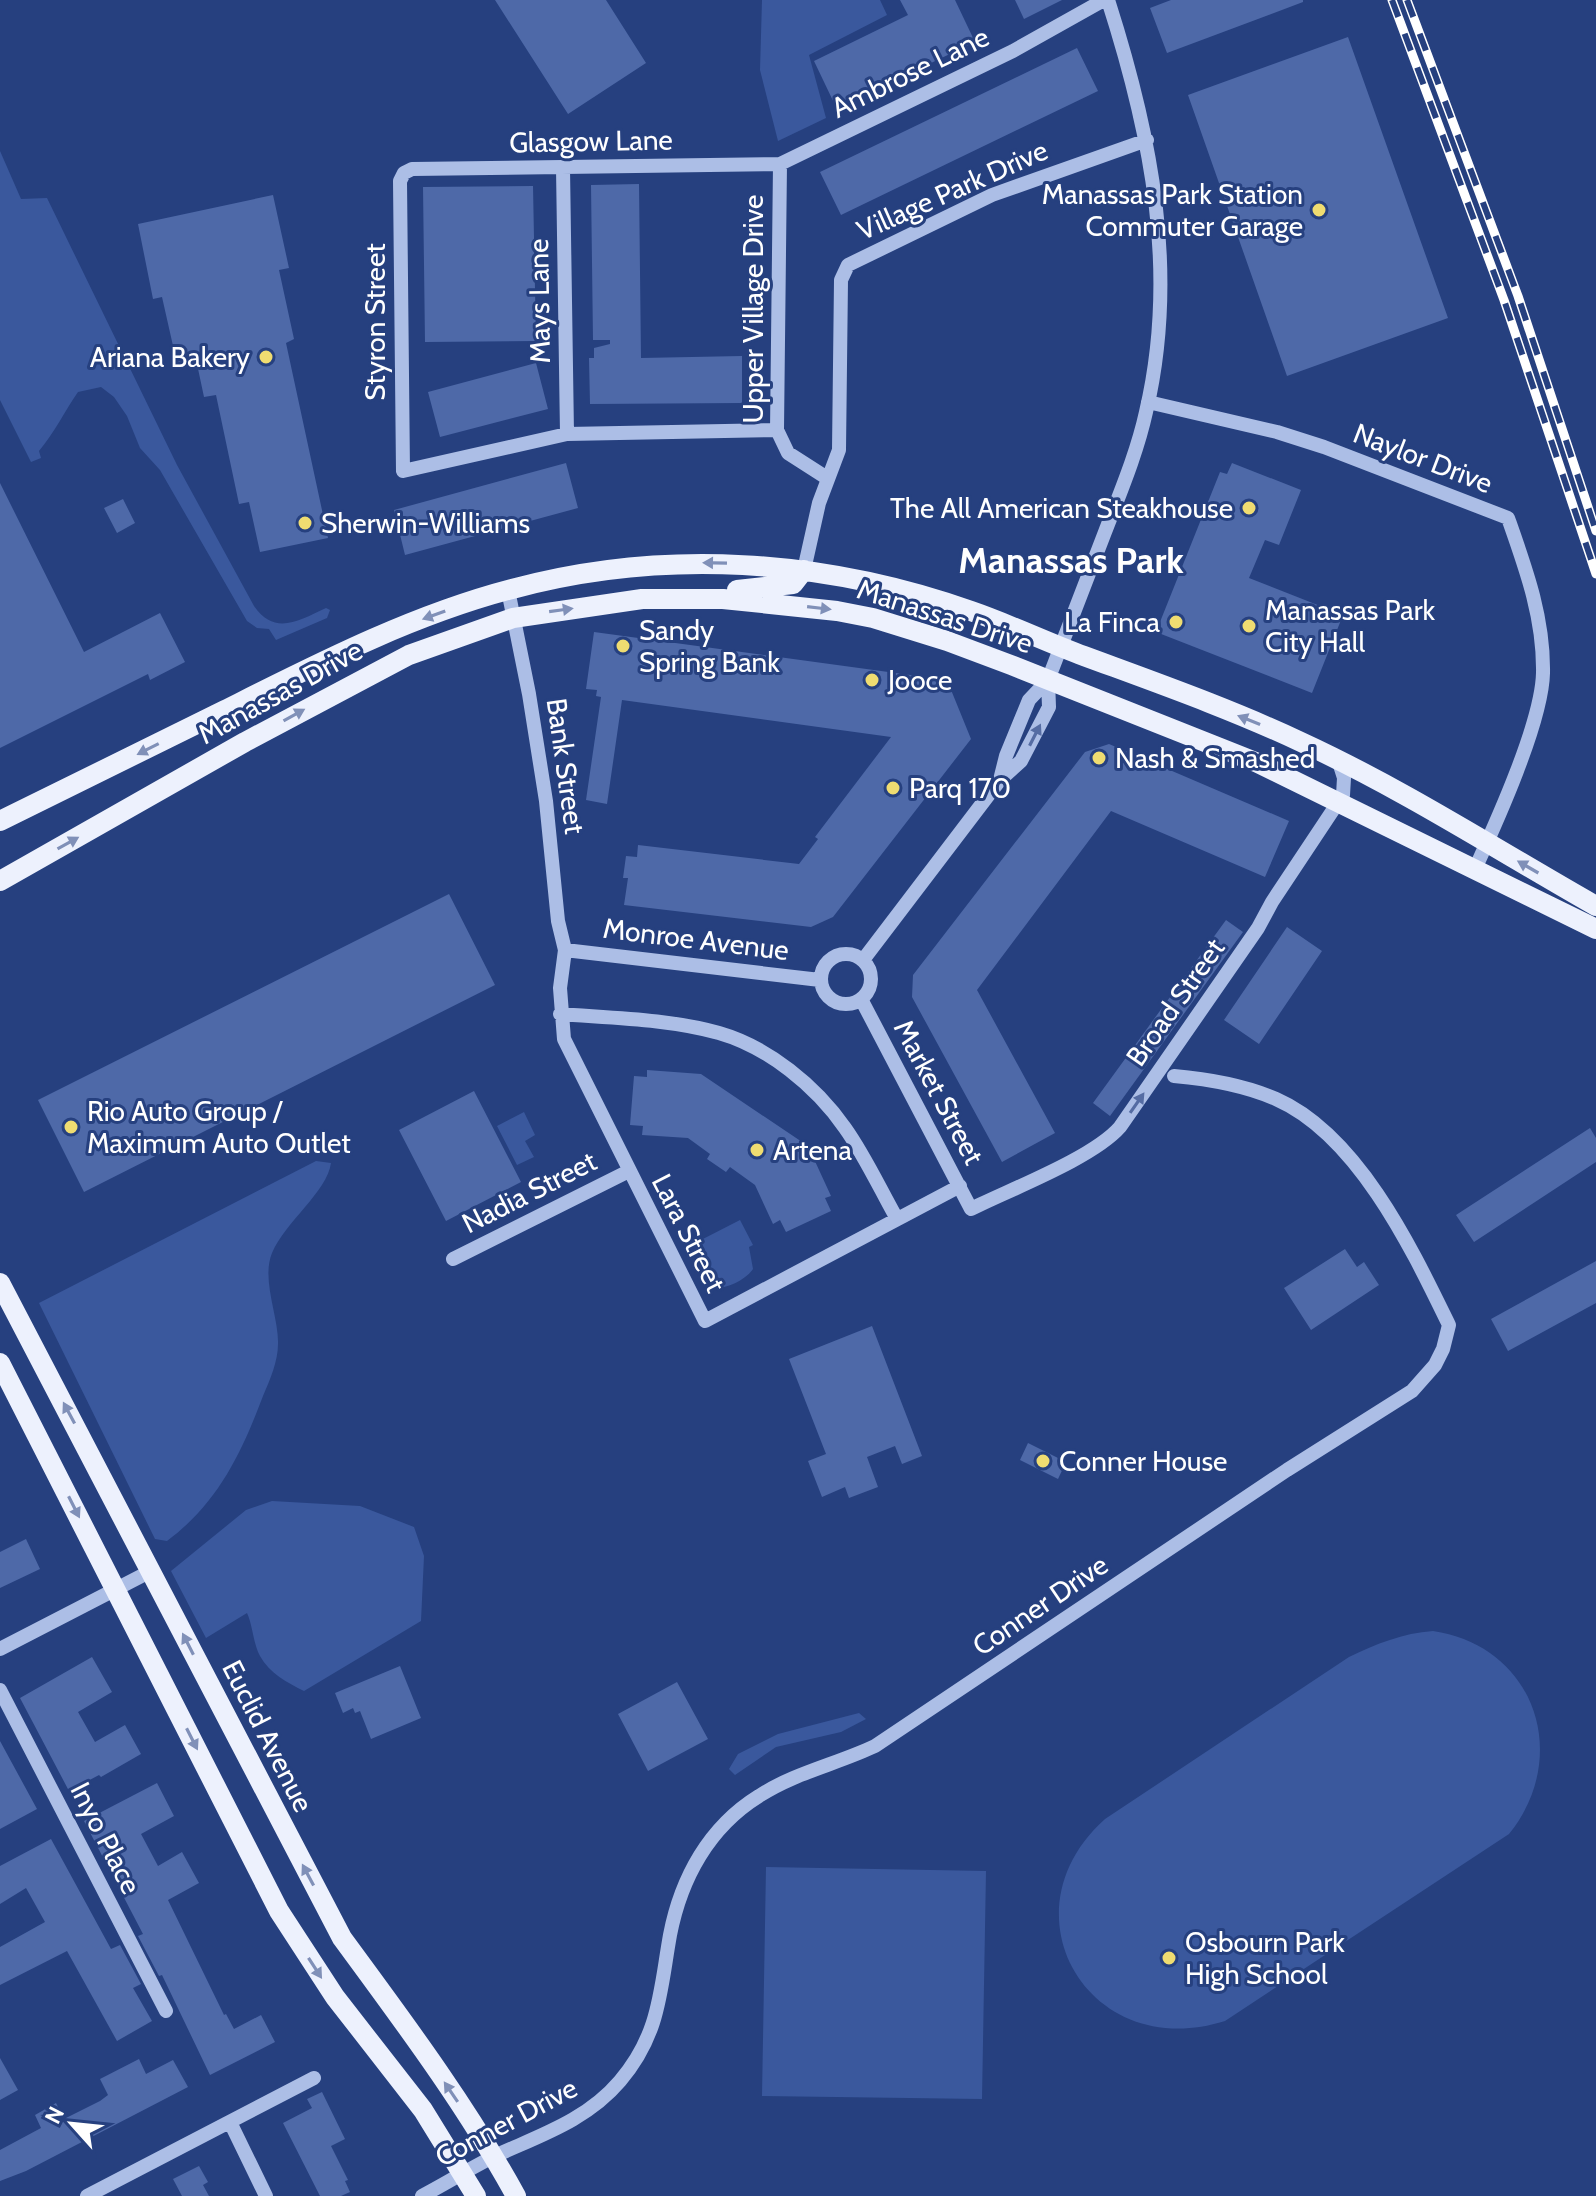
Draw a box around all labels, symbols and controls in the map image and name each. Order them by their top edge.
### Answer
street label: Ambrose Lane [826,19,994,125]
street label: Glasgow Lane [509,123,673,159]
street label: Village Park Drive [851,133,1053,247]
place label: Manassas Park Station Commuter Garage [1042,177,1303,243]
street label: Upper Village Drive [736,195,770,423]
marker: Manassas Park Station Commuter Garage [1310,201,1328,219]
street label: Mays Lane [521,238,557,364]
street label: Styron Street [358,243,392,401]
place label: Ariana Bakery [90,340,250,374]
marker: Ariana Bakery [257,348,275,366]
street label: Naylor Drive [1349,416,1497,500]
place label: The All American Steakhouse [890,491,1233,525]
marker: The All American Steakhouse [1240,499,1258,517]
place label: Sherwin-Williams [321,506,530,540]
marker: Sherwin-Williams [296,514,314,532]
district label: Manassas Park [958,538,1184,582]
one-way arrow [702,557,728,569]
street label: Manassas Drive [853,572,1037,660]
place label: Manassas Park City Hall [1265,593,1436,659]
one-way arrow [807,602,832,615]
one-way arrow [548,603,573,616]
place label: La Finca [1064,605,1161,639]
one-way arrow [422,609,446,622]
place label: Sandy Spring Bank [639,613,780,679]
marker: La Finca [1167,613,1185,631]
marker: Manassas Park City Hall [1240,617,1258,635]
street label: Manassas Drive [192,633,368,751]
marker: Sandy Spring Bank [614,637,632,655]
place label: Jooce [887,663,952,697]
marker: Jooce [863,671,881,689]
street label: Bank Street [540,696,592,836]
one-way arrow [283,708,306,721]
one-way arrow [1237,713,1261,726]
one-way arrow [1028,723,1041,746]
place label: Nash & Smashed [1115,741,1315,775]
one-way arrow [136,742,159,755]
marker: Nash & Smashed [1090,749,1108,767]
place label: Parq 170 [909,771,1011,805]
marker: Parq 170 [884,779,902,797]
one-way arrow [57,837,80,850]
one-way arrow [1517,860,1539,874]
street label: Monroe Avenue [601,911,791,967]
street label: Broad Street [1119,932,1231,1072]
street label: Market Street [887,1014,991,1170]
one-way arrow [1129,1092,1144,1113]
place label: Rio Auto Group / Maximum Auto Outlet [87,1094,351,1160]
marker: Rio Auto Group / Maximum Auto Outlet [62,1118,80,1136]
place label: Artena [773,1133,852,1167]
marker: Artena [748,1141,766,1159]
street label: Nadia Street [456,1144,602,1240]
street label: Lara Street [645,1168,733,1298]
one-way arrow [62,1402,75,1425]
place label: Conner House [1059,1444,1227,1478]
marker: Conner House [1034,1452,1052,1470]
one-way arrow [67,1496,80,1519]
street label: Conner Drive [966,1547,1114,1663]
one-way arrow [182,1633,196,1655]
street label: Euclid Avenue [215,1655,321,1817]
one-way arrow [185,1727,198,1750]
street label: Inyo Place [64,1777,148,1899]
one-way arrow [302,1863,315,1886]
place label: Osbourn Park High School [1185,1925,1345,1991]
marker: Osbourn Park High School [1160,1949,1178,1967]
one-way arrow [307,1957,322,1978]
street label: Conner Drive [429,2070,583,2174]
one-way arrow [443,2081,458,2102]
north arrow [32,2084,112,2164]
text: N [39,2102,70,2128]

